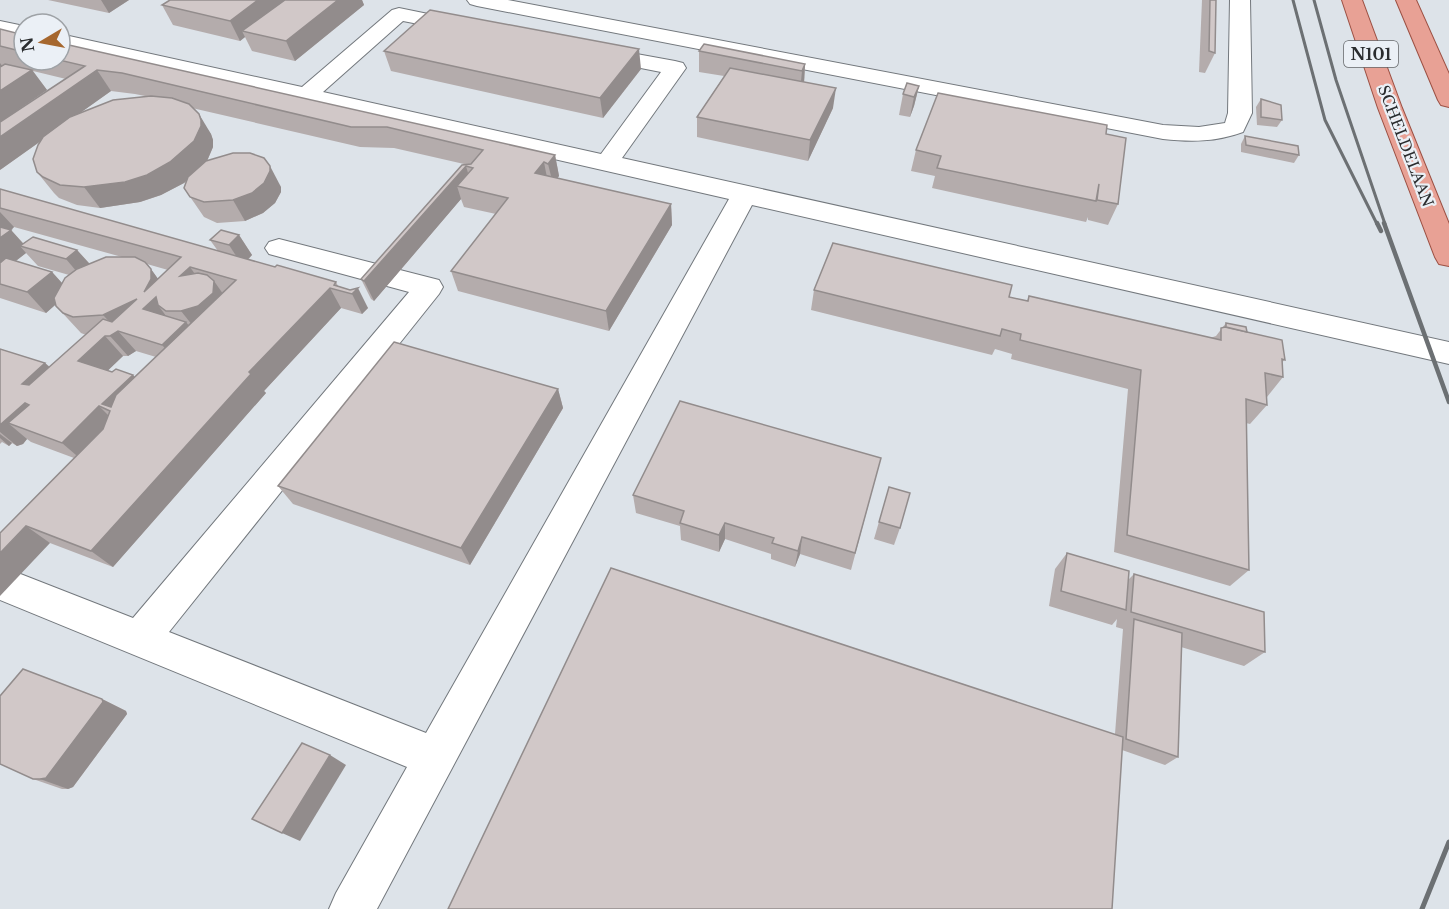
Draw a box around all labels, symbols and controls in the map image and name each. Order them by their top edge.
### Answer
north arrow [12,12,72,72]
text: N [16,35,38,54]
road number: N101 [1344,41,1398,67]
street label: SCHELDELAAN [1374,82,1438,210]

